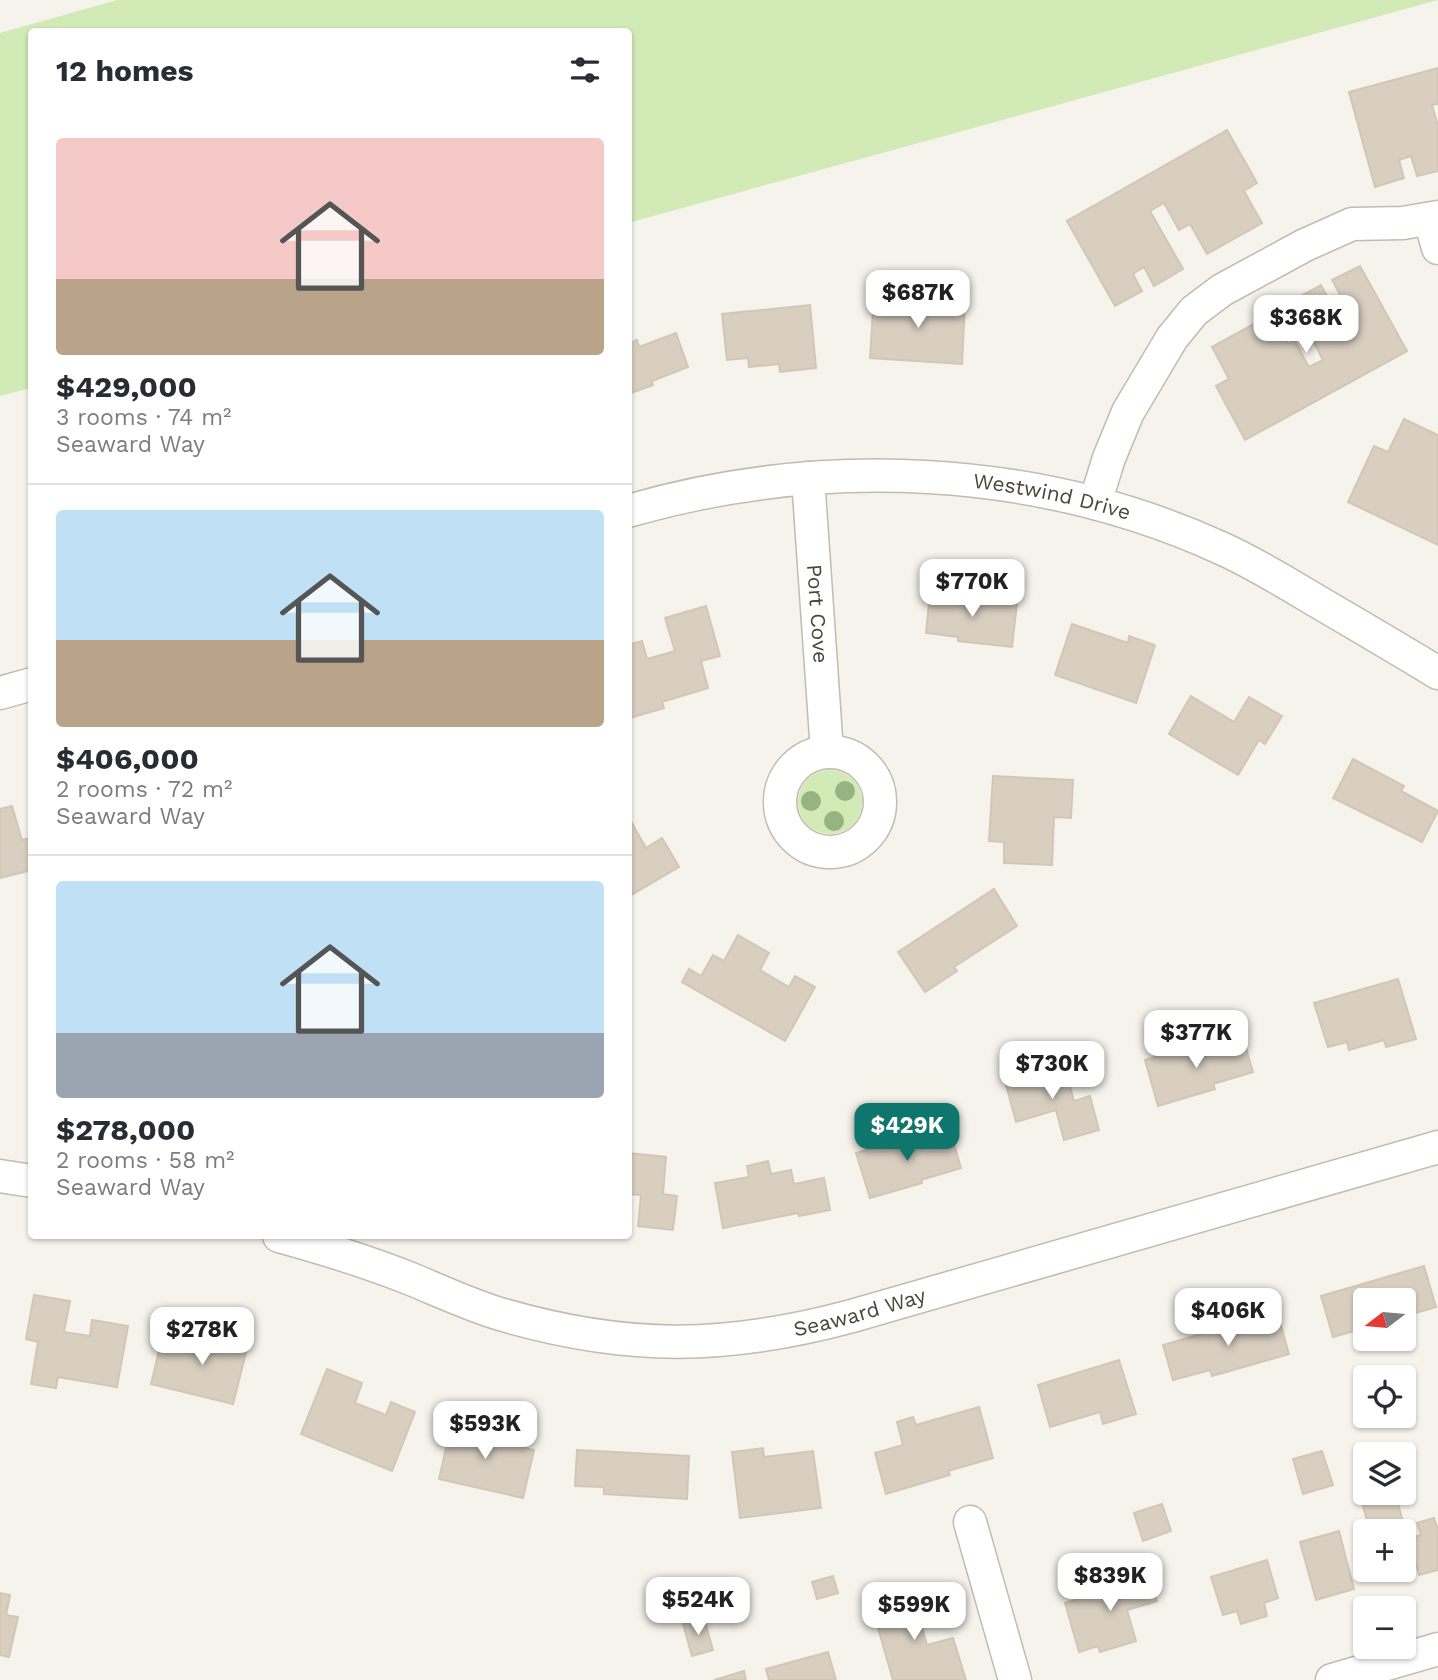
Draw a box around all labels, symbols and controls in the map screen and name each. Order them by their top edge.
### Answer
icon: filters [566,51,604,89]
text: 12 homes [56,53,194,88]
icon: home [267,183,393,309]
pin: $687K [869,270,967,330]
text: $687K [882,279,954,306]
pin: $368K [1257,296,1355,355]
text: $368K [1270,304,1342,331]
text: $429,000 [56,369,197,404]
text: 3 rooms · 74 m² [56,404,231,431]
text: Seaward Way [56,431,205,458]
street label: Westwind Drive [972,468,1134,525]
icon: home [267,555,393,681]
pin: $770K [923,560,1021,619]
street label: Port Cove [802,563,834,664]
text: $770K [936,568,1008,595]
text: $406,000 [56,741,199,776]
text: 2 rooms · 72 m² [56,776,232,803]
text: Seaward Way [56,803,205,830]
icon: home [267,926,393,1052]
pin: $377K [1147,1010,1245,1070]
text: $377K [1160,1019,1232,1046]
pin: $730K [1003,1042,1101,1101]
text: $730K [1015,1050,1089,1077]
pin: $429K [858,1104,956,1163]
text: $278,000 [56,1112,195,1147]
text: $429K [870,1112,944,1139]
text: 2 rooms · 58 m² [56,1147,235,1174]
text: Seaward Way [56,1174,205,1201]
street label: Seaward Way [791,1282,929,1341]
pin: $406K [1179,1288,1277,1348]
north arrow [1353,1288,1416,1351]
map controls [1353,1288,1416,1659]
text: $406K [1191,1297,1265,1324]
pin: $278K [153,1308,251,1367]
text: $278K [166,1316,238,1343]
button: locate [1353,1365,1416,1428]
pin: $593K [436,1402,534,1461]
text: $593K [449,1410,521,1437]
button: layers [1353,1442,1416,1505]
button: + [1353,1519,1416,1582]
pin: $839K [1061,1554,1159,1613]
text: $839K [1074,1562,1146,1589]
pin: $524K [649,1578,747,1637]
pin: $599K [865,1582,963,1642]
text: $524K [662,1586,734,1613]
text: $599K [878,1591,950,1618]
button: − [1353,1596,1416,1659]

